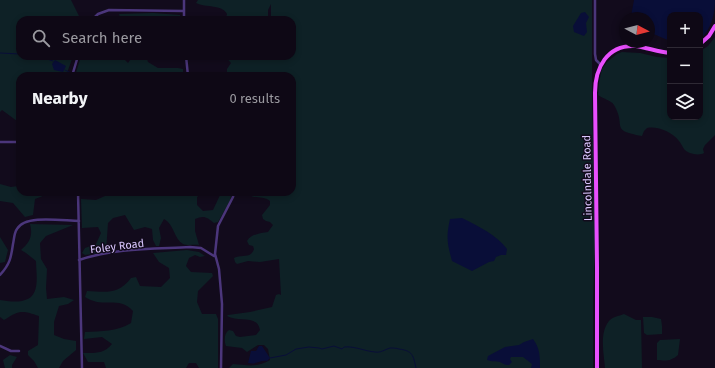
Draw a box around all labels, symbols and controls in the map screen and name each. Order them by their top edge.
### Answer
north arrow [619,12,655,48]
map controls [667,12,703,120]
button: + [667,12,703,48]
search box [16,16,296,60]
icon: search [30,27,52,49]
text: Search here [62,29,142,47]
button: − [667,48,703,84]
button: layers [667,84,703,120]
text: Nearby [32,88,87,109]
text: 0 results [229,91,280,106]
street label: Lincolndale Road [580,135,595,221]
street label: Foley Road [89,237,145,256]

